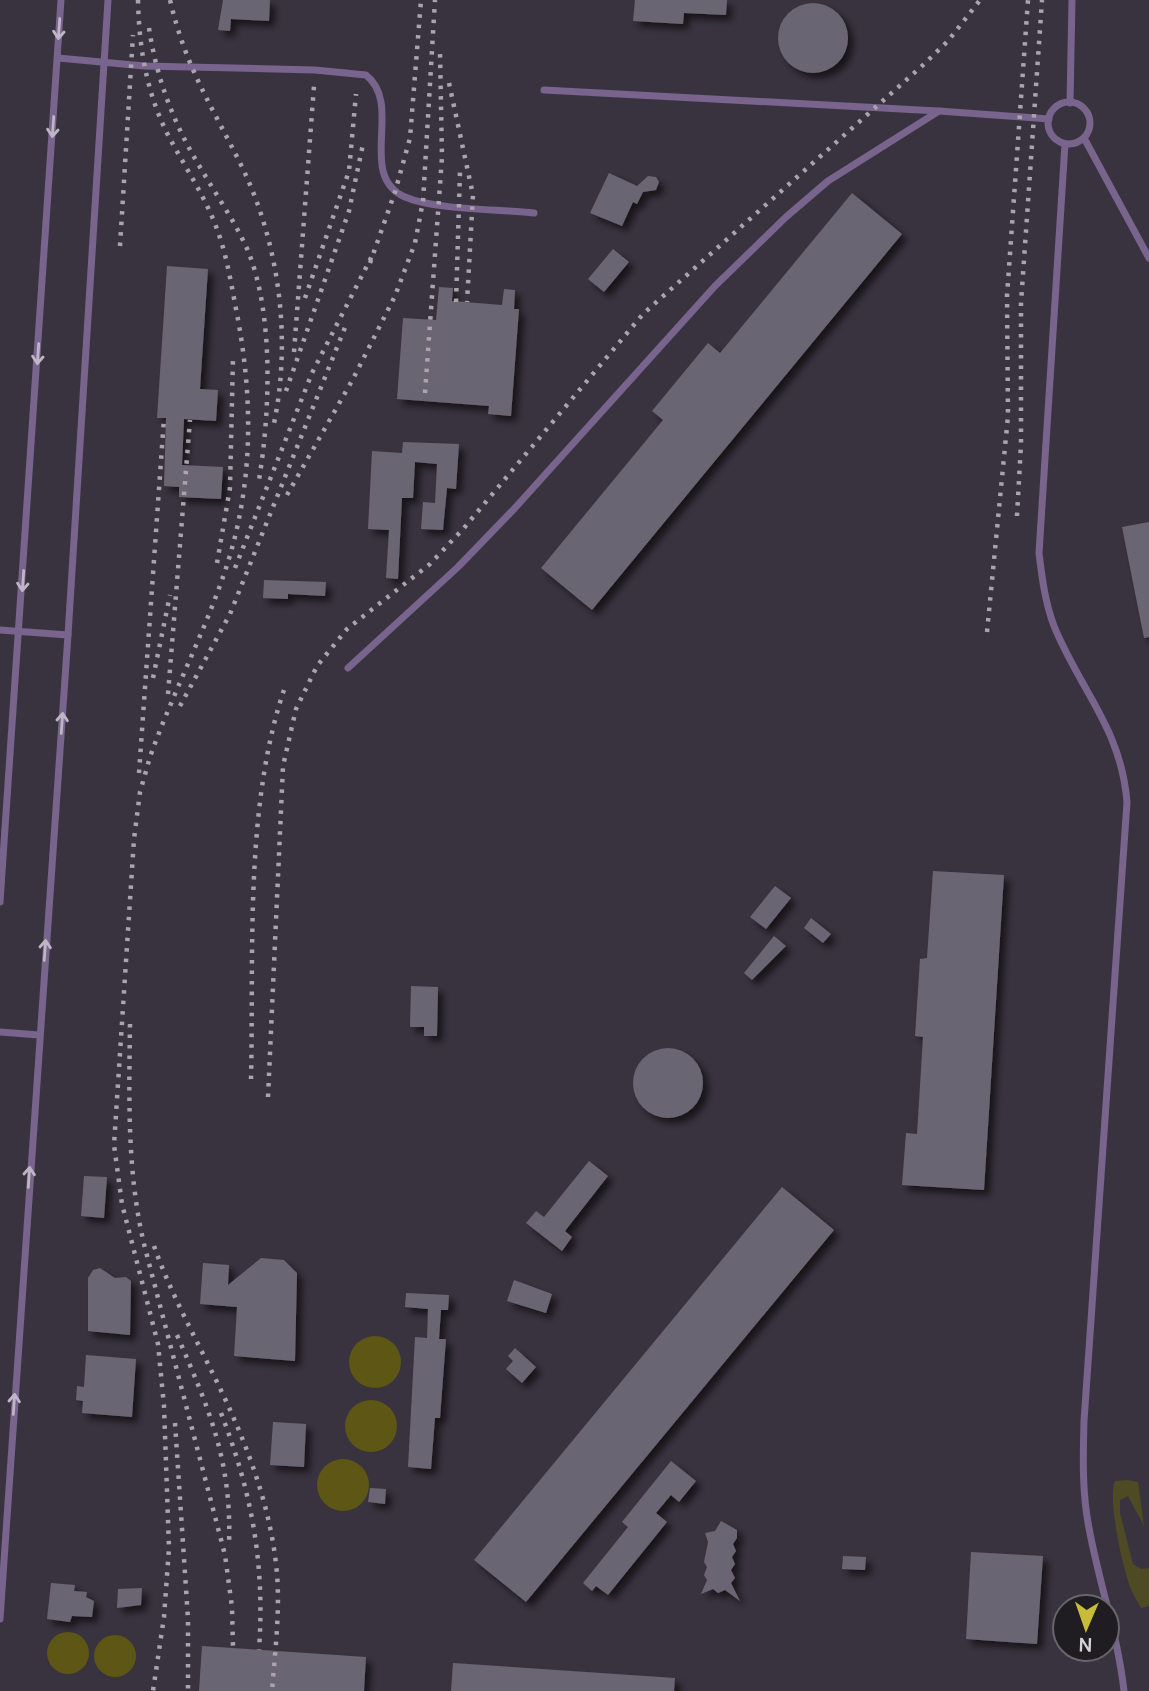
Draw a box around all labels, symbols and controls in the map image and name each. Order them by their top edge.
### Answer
one-way arrow [53,17,66,40]
one-way arrow [46,115,59,137]
one-way arrow [31,342,44,364]
one-way arrow [16,569,29,591]
one-way arrow [56,713,69,735]
one-way arrow [39,939,52,962]
one-way arrow [23,1166,36,1189]
one-way arrow [8,1393,21,1416]
north arrow [1051,1593,1121,1663]
text: N [1078,1632,1093,1658]

